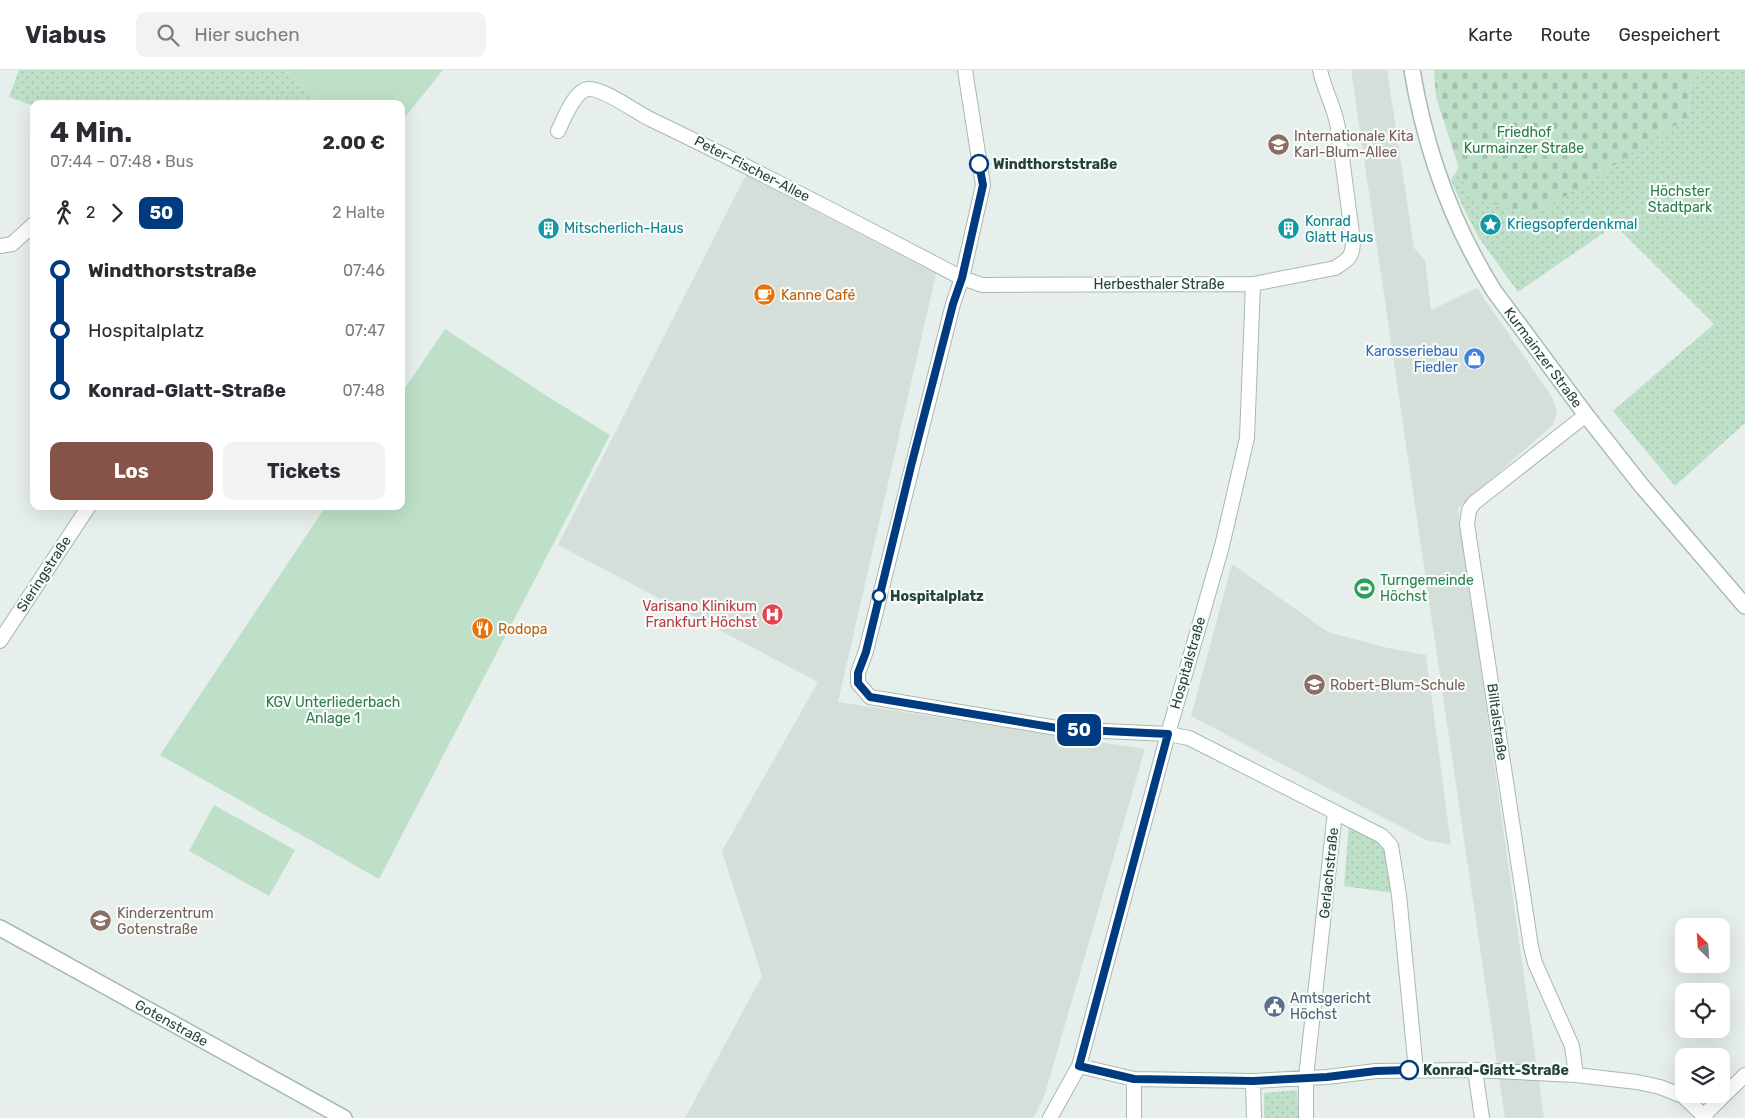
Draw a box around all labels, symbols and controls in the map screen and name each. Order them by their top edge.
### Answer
search box [136,12,486,57]
text: Viabus [25,21,106,49]
icon: search [154,21,182,49]
text: Hier suchen [194,23,300,46]
text: Karte [1468,24,1512,46]
text: Route [1540,24,1590,46]
text: Gespeichert [1618,24,1720,46]
text: 4 Min. [50,116,132,149]
park label: Friedhof Kurmainzer Straße [1464,124,1584,157]
place label: Internationale Kita Karl-Blum-Allee [1294,128,1414,161]
text: 2.00 € [323,131,385,154]
school or university icon: Internationale Kita Karl-Blum-Allee [1266,132,1290,156]
street label: Peter-Fischer-Allee [691,133,813,206]
text: 07:44 – 07:48 · Bus [50,152,194,171]
marker: Windthorststraße [969,154,989,174]
place label: Windthorststraße [993,156,1117,173]
park label: Höchster Stadtpark [1648,183,1713,216]
icon: walk [50,199,78,227]
icon: forward [103,199,131,227]
text: 50 [149,202,173,224]
text: 2 [86,203,95,222]
text: 2 Halte [332,203,385,222]
place icon: Kriegsopferdenkmal [1479,212,1503,236]
place label: Konrad Glatt Haus [1305,213,1373,246]
building icon: Mitscherlich-Haus [536,216,560,240]
place label: Kriegsopferdenkmal [1507,216,1637,233]
building icon: Konrad Glatt Haus [1277,217,1301,241]
place label: Mitscherlich-Haus [564,220,684,237]
text: Windthorststraße [88,259,257,282]
text: 07:46 [343,261,385,280]
street label: Herbesthaler Straße [1093,276,1225,293]
cafe icon: Kanne Café [753,283,777,307]
place label: Kanne Café [781,287,856,304]
street label: Kurmainzer Straße [1501,304,1586,411]
text: Hospitalplatz [88,319,204,342]
text: 07:47 [345,321,385,340]
place label: Karosseriebau Fiedler [1366,343,1459,376]
shop icon: Karosseriebau Fiedler [1462,347,1486,371]
text: Konrad-Glatt-Straße [88,379,286,402]
text: 07:48 [342,381,385,400]
button: Los [50,442,213,500]
button: Tickets [223,442,385,500]
street label: Sieringstraße [13,533,75,615]
place label: Turngemeinde Höchst [1380,572,1474,605]
sports icon: Turngemeinde Höchst [1352,576,1376,600]
place label: Hospitalplatz [890,588,984,605]
marker: Hospitalplatz [872,589,886,603]
place label: Varisano Klinikum Frankfurt Höchst [642,598,758,631]
hospital icon: Varisano Klinikum Frankfurt Höchst [761,602,785,626]
street label: Hospitalstraße [1167,615,1209,711]
restaurant icon: Rodopa [470,617,494,641]
place label: Rodopa [498,621,548,638]
school or university icon: Robert-Blum-Schule [1302,673,1326,697]
place label: Robert-Blum-Schule [1330,677,1466,694]
street label: Billtalstraße [1483,682,1511,762]
park label: KGV Unterliederbach Anlage 1 [266,694,400,727]
line badge: 50 [1056,714,1102,746]
text: 50 [1067,719,1091,741]
street label: Gerlachstraße [1316,826,1342,919]
place label: Kinderzentrum Gotenstraße [117,905,214,938]
school or university icon: Kinderzentrum Gotenstraße [89,909,113,933]
north arrow [1675,918,1730,972]
map controls [1675,918,1730,1103]
button: locate [1675,983,1730,1038]
place label: Amtsgericht Höchst [1290,990,1371,1023]
public building icon: Amtsgericht Höchst [1262,994,1286,1018]
street label: Gotenstraße [132,996,211,1050]
button: layers [1675,1048,1730,1103]
marker: Konrad-Glatt-Straße [1399,1060,1419,1080]
place label: Konrad-Glatt-Straße [1423,1062,1569,1079]

